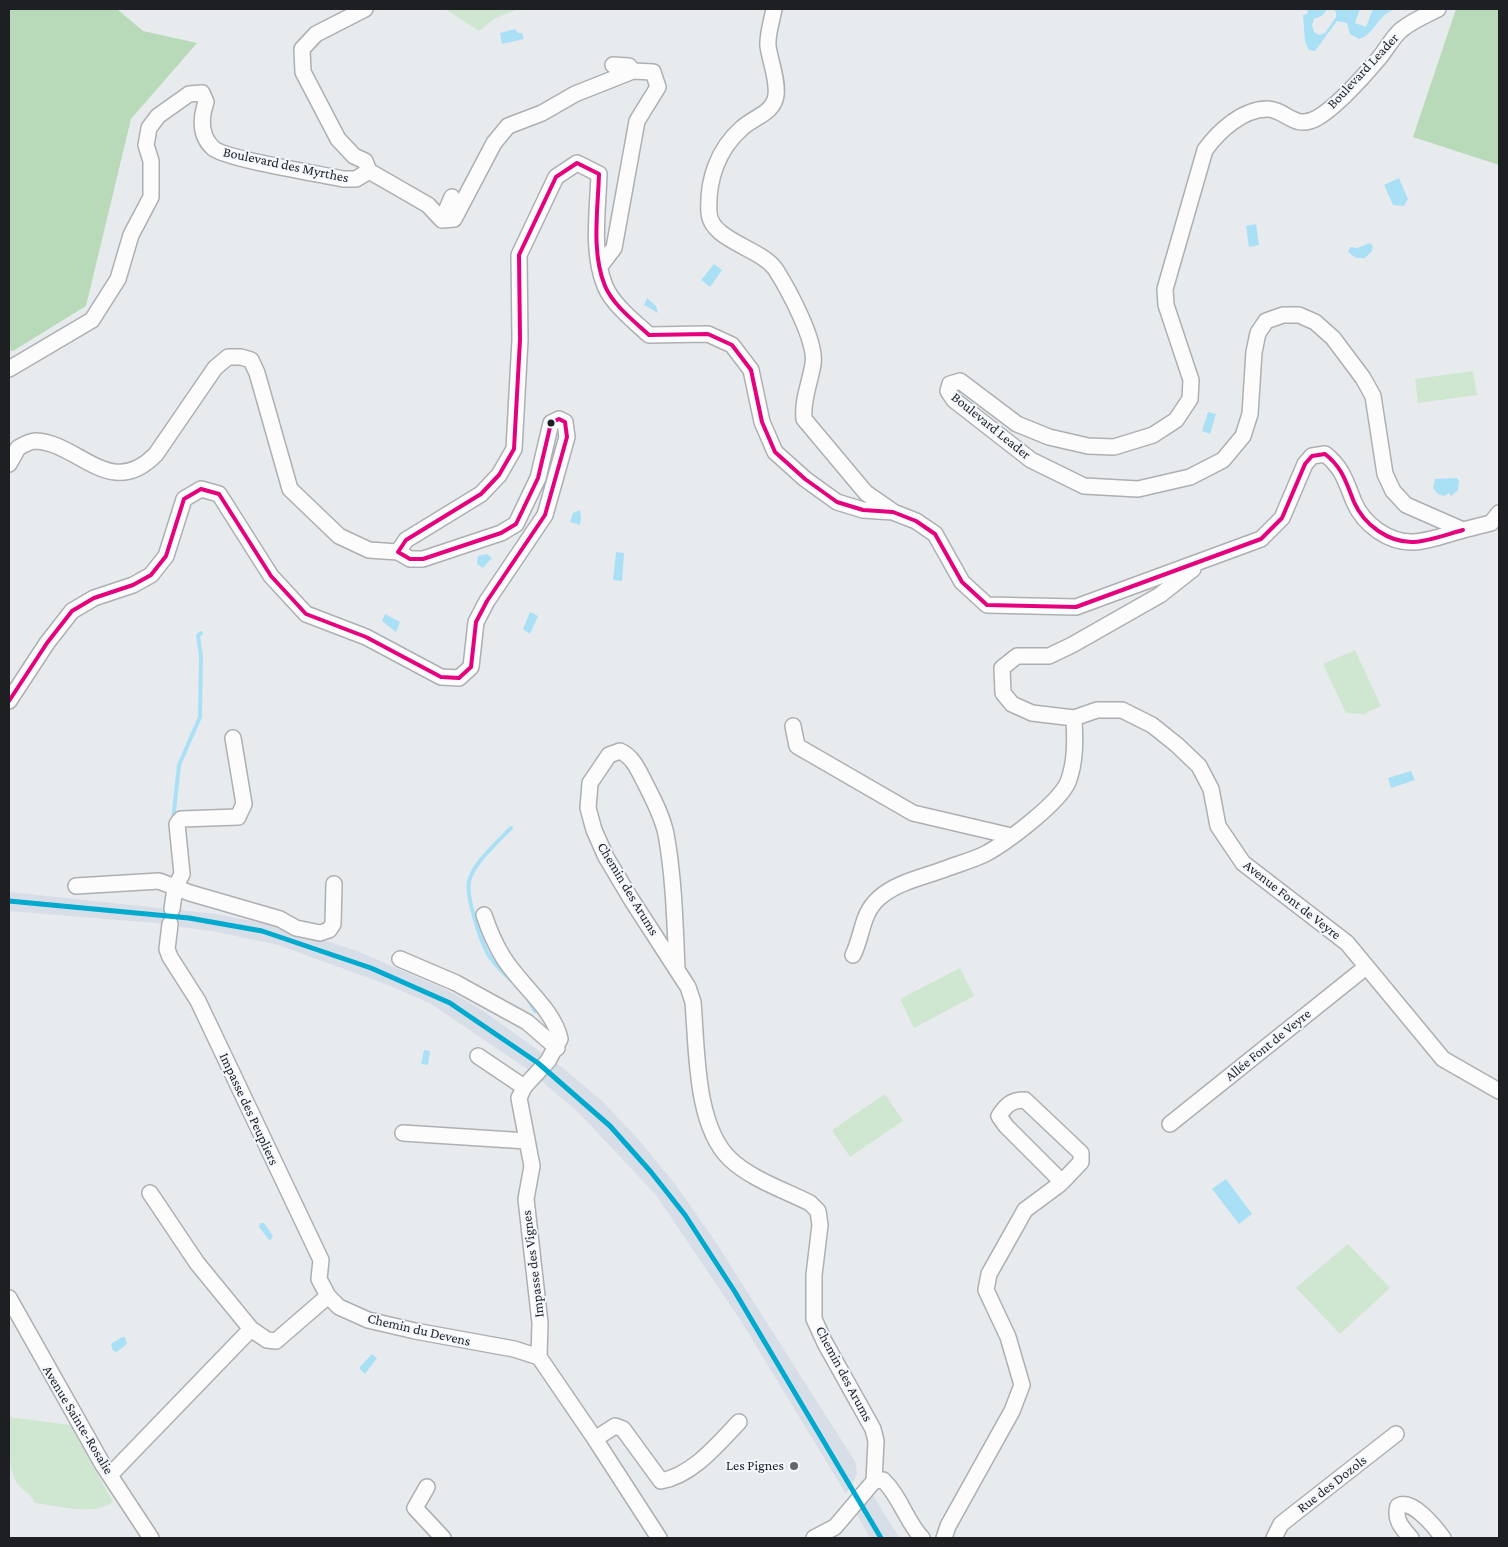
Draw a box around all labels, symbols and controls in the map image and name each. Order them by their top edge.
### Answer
street label: Boulevard Leader [1324,30,1402,112]
street label: Boulevard des Myrthes [222,143,350,187]
street label: Boulevard Leader [948,389,1034,463]
unlabelled marker [546,418,556,428]
street label: Chemin des Arums [594,839,662,939]
street label: Avenue Font de Veyre [1240,857,1344,943]
street label: Allée Font de Veyre [1222,1005,1314,1085]
street label: Impasse des Peupliers [216,1050,282,1168]
street label: Impasse des Vignes [518,1209,548,1319]
street label: Chemin du Devens [366,1310,472,1350]
street label: Chemin des Arums [812,1323,876,1425]
street label: Avenue Sainte-Rosalie [39,1363,117,1477]
street label: Rue des Dozols [1294,1452,1370,1516]
place label: Les Pignes [726,1458,784,1474]
marker: Les Pignes [788,1460,800,1472]

